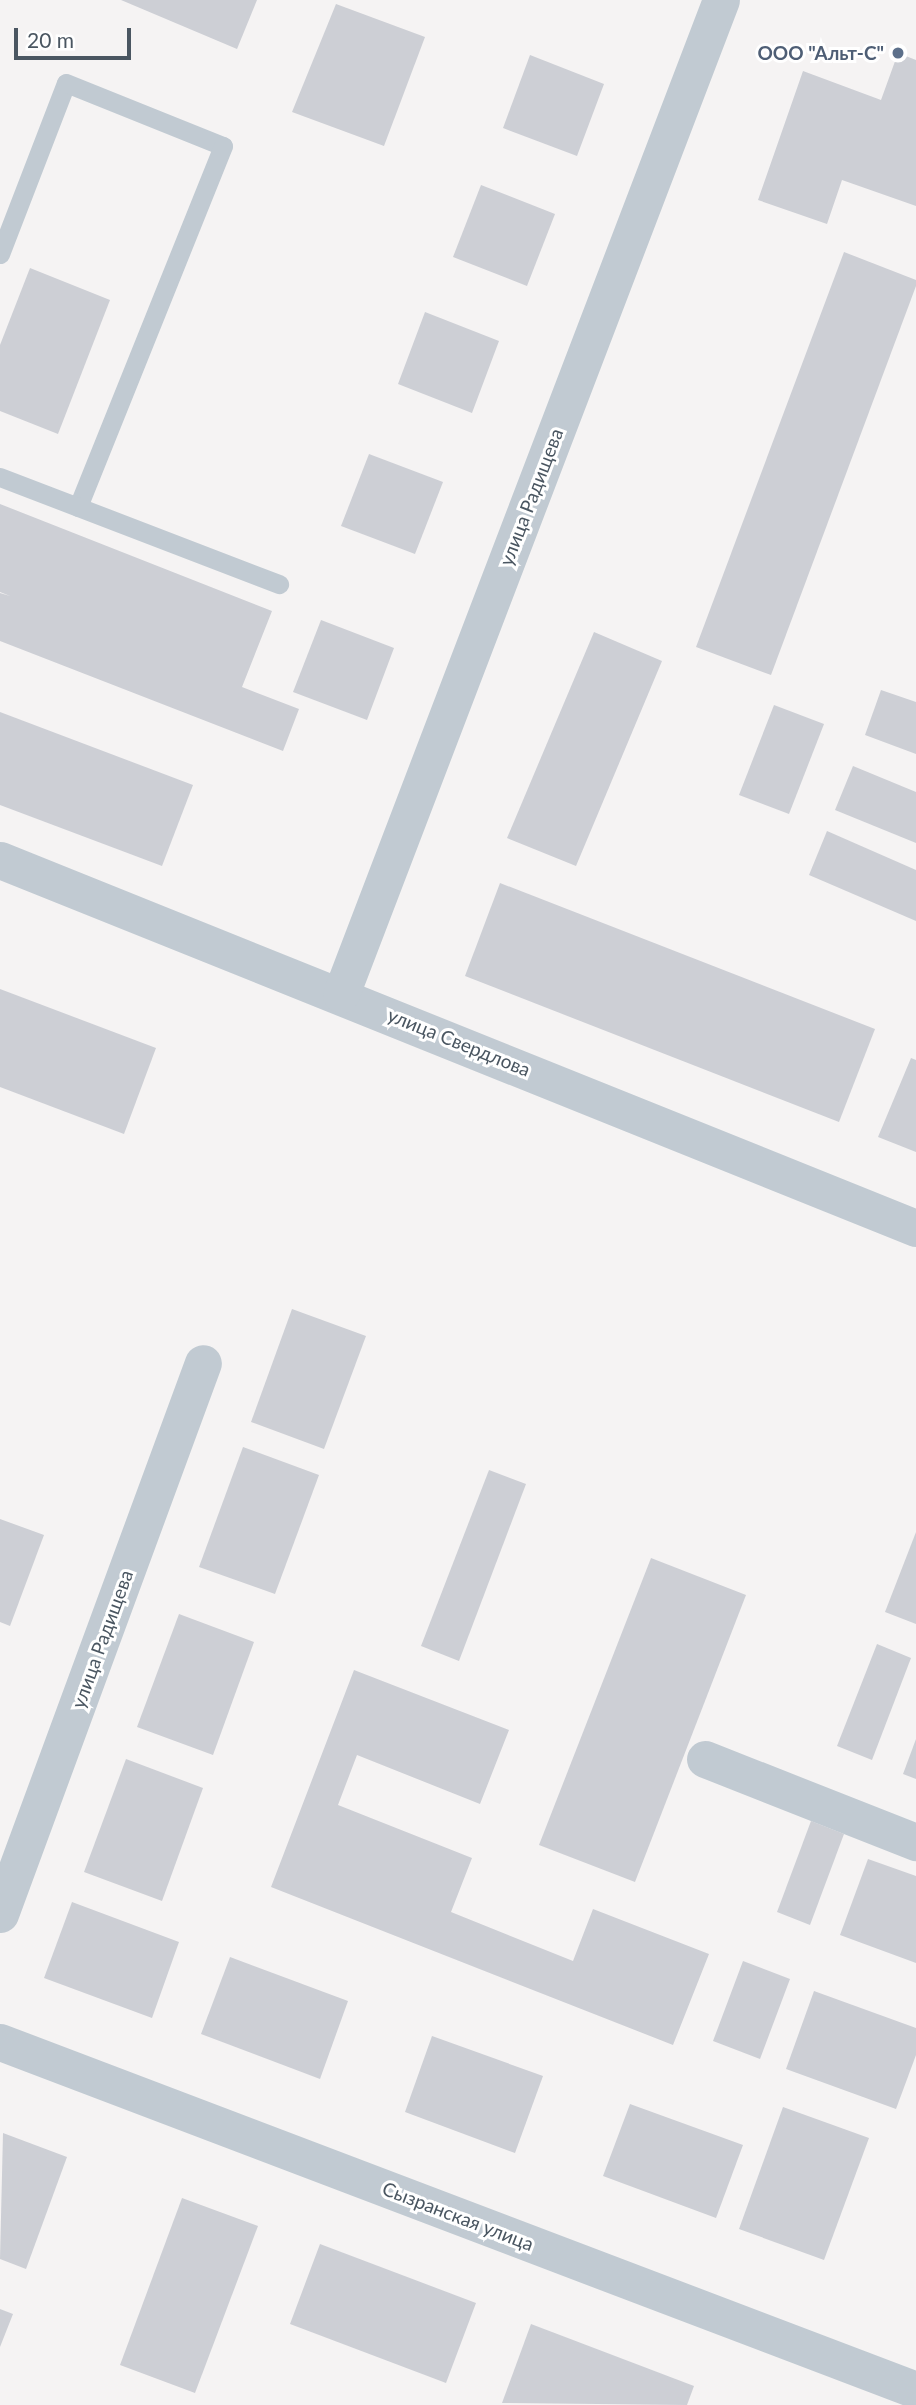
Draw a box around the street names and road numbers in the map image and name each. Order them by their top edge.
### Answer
street label: улица Радищева [494,425,568,569]
street label: улица Свердлова [384,1003,534,1081]
street label: улица Радищева [66,1567,138,1711]
street label: Сызранская улица [379,2177,537,2255]

